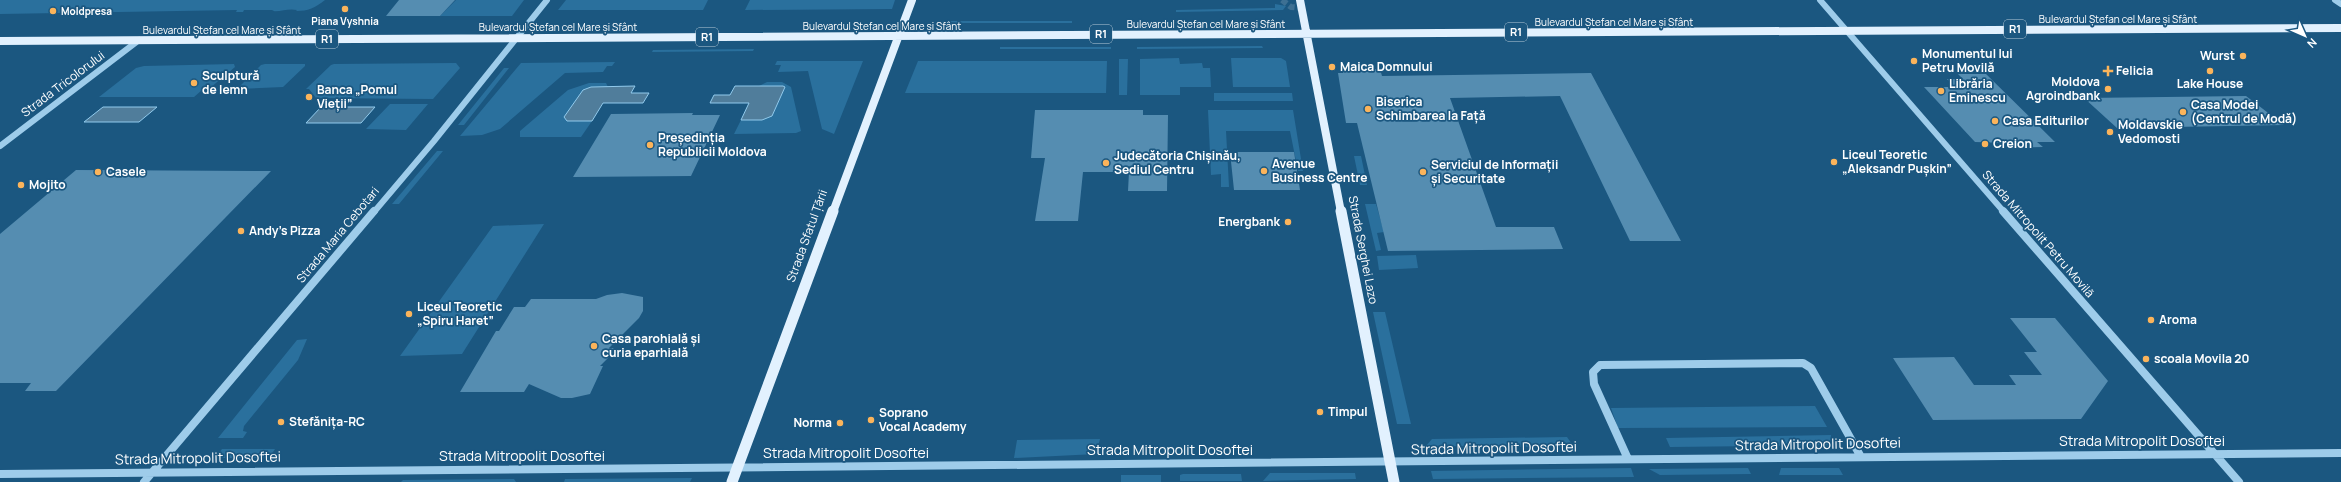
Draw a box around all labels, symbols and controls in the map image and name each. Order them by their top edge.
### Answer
place label: Moldpresa [61,4,112,18]
marker: Piana Vyshnia [340,4,350,14]
marker: Moldpresa [48,6,58,16]
street label: Bulevardul Ștefan cel Mare și Sfânt [2039,12,2197,26]
place label: Piana Vyshnia [311,14,379,28]
street label: Bulevardul Ștefan cel Mare și Sfânt [1535,15,1693,29]
north arrow [2285,16,2325,56]
street label: Bulevardul Ștefan cel Mare și Sfânt [1127,17,1285,31]
street label: Bulevardul Ștefan cel Mare și Sfânt [803,19,961,33]
street label: Bulevardul Ștefan cel Mare și Sfânt [479,20,637,34]
road number: R1 [2004,20,2026,38]
street label: Bulevardul Ștefan cel Mare și Sfânt [143,23,301,37]
road number: R1 [1505,23,1527,41]
road number: R1 [1090,25,1112,43]
road number: R1 [696,28,718,46]
road number: R1 [316,30,338,48]
text: N [2304,35,2321,52]
place label: Monumentul lui Petru Movilă [1922,45,2013,76]
street label: Strada Tricolorului [17,47,108,121]
place label: Wurst [2200,47,2235,64]
marker: Wurst [2238,51,2248,61]
marker: Monumentul lui Petru Movilă [1909,56,1919,66]
place label: Maica Domnului [1340,58,1433,75]
marker: Maica Domnului [1327,62,1337,72]
place label: Felicia [2116,62,2153,79]
marker: Felicia [2103,66,2113,76]
marker: Lake House [2205,66,2215,76]
place label: Sculptură de lemn [202,67,259,98]
place label: Moldova Agroindbank [2026,73,2101,104]
place label: Librăria Eminescu [1949,75,2006,106]
place label: Lake House [2177,75,2243,92]
marker: Sculptură de lemn [189,78,199,88]
place label: Banca „Pomul Vieții” [317,81,397,112]
marker: Moldova Agroindbank [2103,84,2113,94]
marker: Librăria Eminescu [1936,86,1946,96]
marker: Banca „Pomul Vieții” [304,92,314,102]
place label: Biserica Schimbarea la Față [1376,93,1486,124]
place label: Casa Modei (Centrul de Modă) [2191,96,2297,127]
marker: Biserica Schimbarea la Față [1363,104,1373,114]
marker: Casa Modei (Centrul de Modă) [2178,107,2188,117]
place label: Casa Editurilor [2003,112,2089,129]
marker: Casa Editurilor [1990,116,2000,126]
place label: Moldavskie Vedomosti [2118,116,2183,147]
marker: Moldavskie Vedomosti [2105,127,2115,137]
place label: Președinția Republicii Moldova [658,129,767,160]
place label: Creion [1993,135,2032,152]
marker: Creion [1980,139,1990,149]
marker: Președinția Republicii Moldova [645,140,655,150]
place label: Liceul Teoretic „Aleksandr Pușkin” [1842,146,1952,177]
place label: Judecătoria Chișinău, Sediul Centru [1114,147,1241,178]
place label: Avenue Business Centre [1272,155,1367,186]
place label: Serviciul de Informații și Securitate [1431,156,1558,187]
marker: Liceul Teoretic „Aleksandr Pușkin” [1829,157,1839,167]
marker: Judecătoria Chișinău, Sediul Centru [1101,158,1111,168]
place label: Casele [106,163,146,180]
marker: Avenue Business Centre [1259,166,1269,176]
street label: Strada Mitropolit Petru Movilă [1978,166,2098,301]
marker: Casele [93,167,103,177]
marker: Serviciul de Informații și Securitate [1418,167,1428,177]
place label: Mojito [29,176,66,193]
marker: Mojito [16,180,26,190]
street label: Strada Maria Cebotari [292,183,383,286]
street label: Strada Sfatul Țării [782,187,831,284]
street label: Strada Serghei Lazo [1345,194,1382,305]
place label: Energbank [1218,213,1281,230]
marker: Energbank [1283,217,1293,227]
place label: Andy's Pizza [249,222,320,239]
marker: Andy's Pizza [236,226,246,236]
place label: Liceul Teoretic „Spiru Haret” [417,298,502,329]
marker: Liceul Teoretic „Spiru Haret” [404,309,414,319]
place label: Aroma [2159,311,2197,328]
marker: Aroma [2146,315,2156,325]
place label: Casa parohială și curia eparhială [602,330,700,361]
marker: Casa parohială și curia eparhială [589,341,599,351]
place label: scoala Movila 20 [2154,350,2249,367]
marker: scoala Movila 20 [2141,354,2151,364]
place label: Timpul [1328,403,1368,420]
place label: Soprano Vocal Academy [879,404,967,435]
marker: Timpul [1315,407,1325,417]
place label: Stefănița-RC [289,413,365,430]
place label: Norma [793,414,832,431]
marker: Soprano Vocal Academy [866,415,876,425]
marker: Stefănița-RC [276,417,286,427]
marker: Norma [835,418,845,428]
street label: Strada Mitropolit Dosoftei [2059,431,2225,450]
street label: Strada Mitropolit Dosoftei [1735,433,1901,454]
street label: Strada Mitropolit Dosoftei [1411,437,1577,458]
street label: Strada Mitropolit Dosoftei [1087,440,1253,459]
street label: Strada Mitropolit Dosoftei [763,443,929,462]
street label: Strada Mitropolit Dosoftei [439,446,605,465]
street label: Strada Mitropolit Dosoftei [115,447,281,468]

